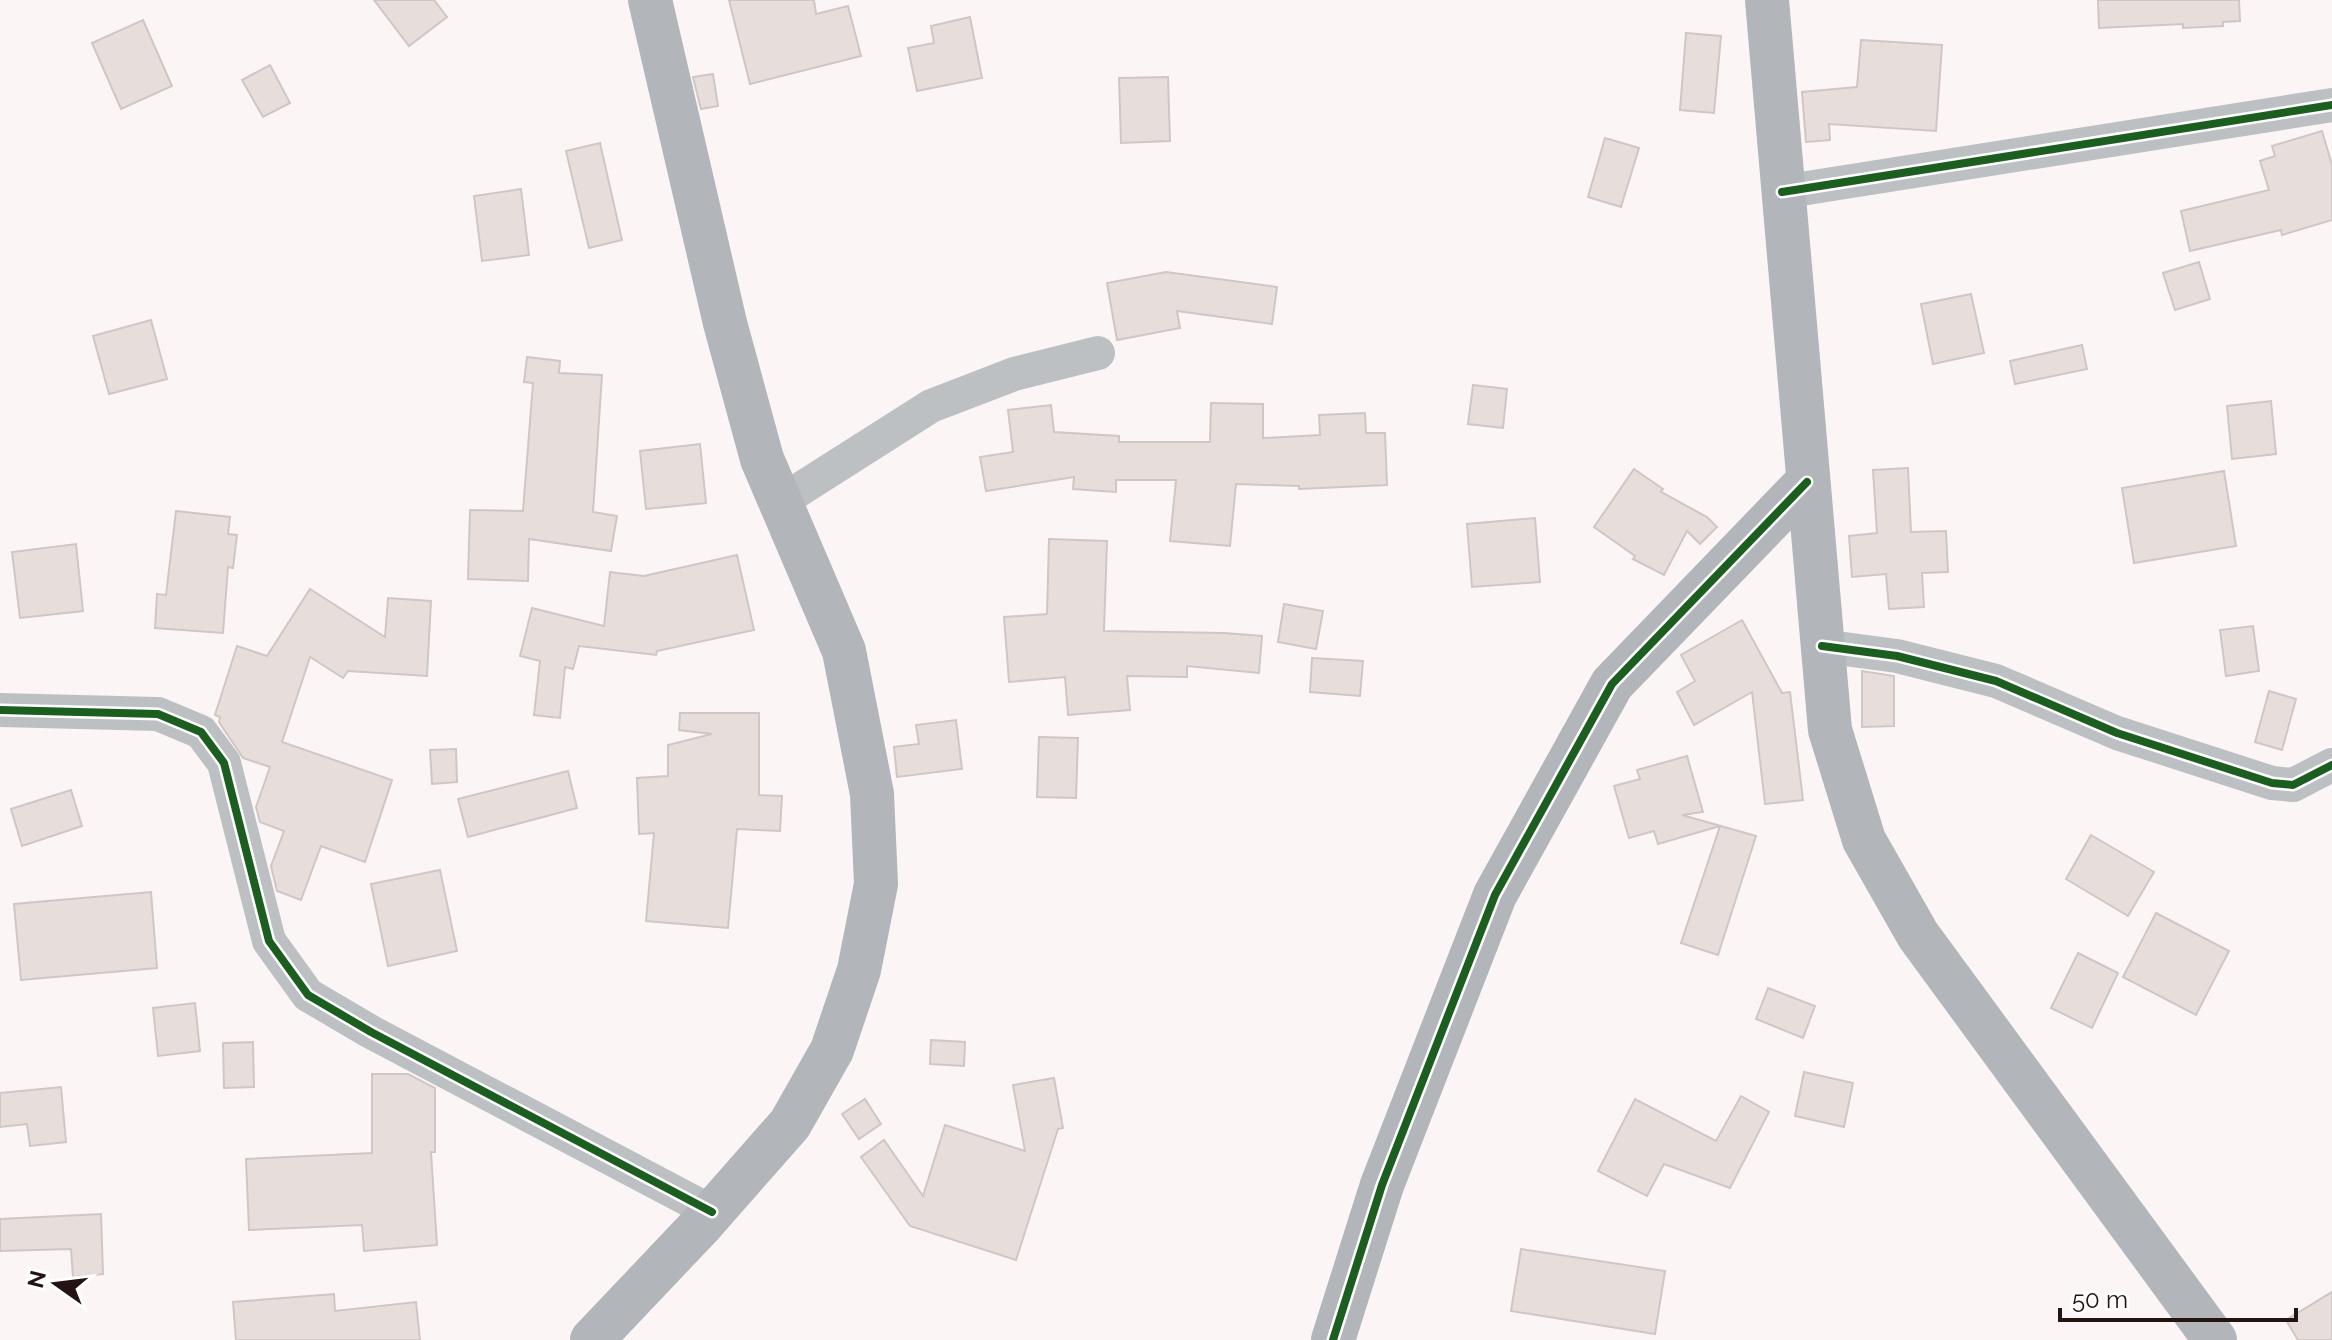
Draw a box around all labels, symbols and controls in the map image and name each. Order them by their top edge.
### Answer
north arrow [16,1244,96,1324]
text: N [22,1268,51,1290]
scale bar [2060,1272,2296,1322]
text: 50 m [2072,1285,2128,1314]

